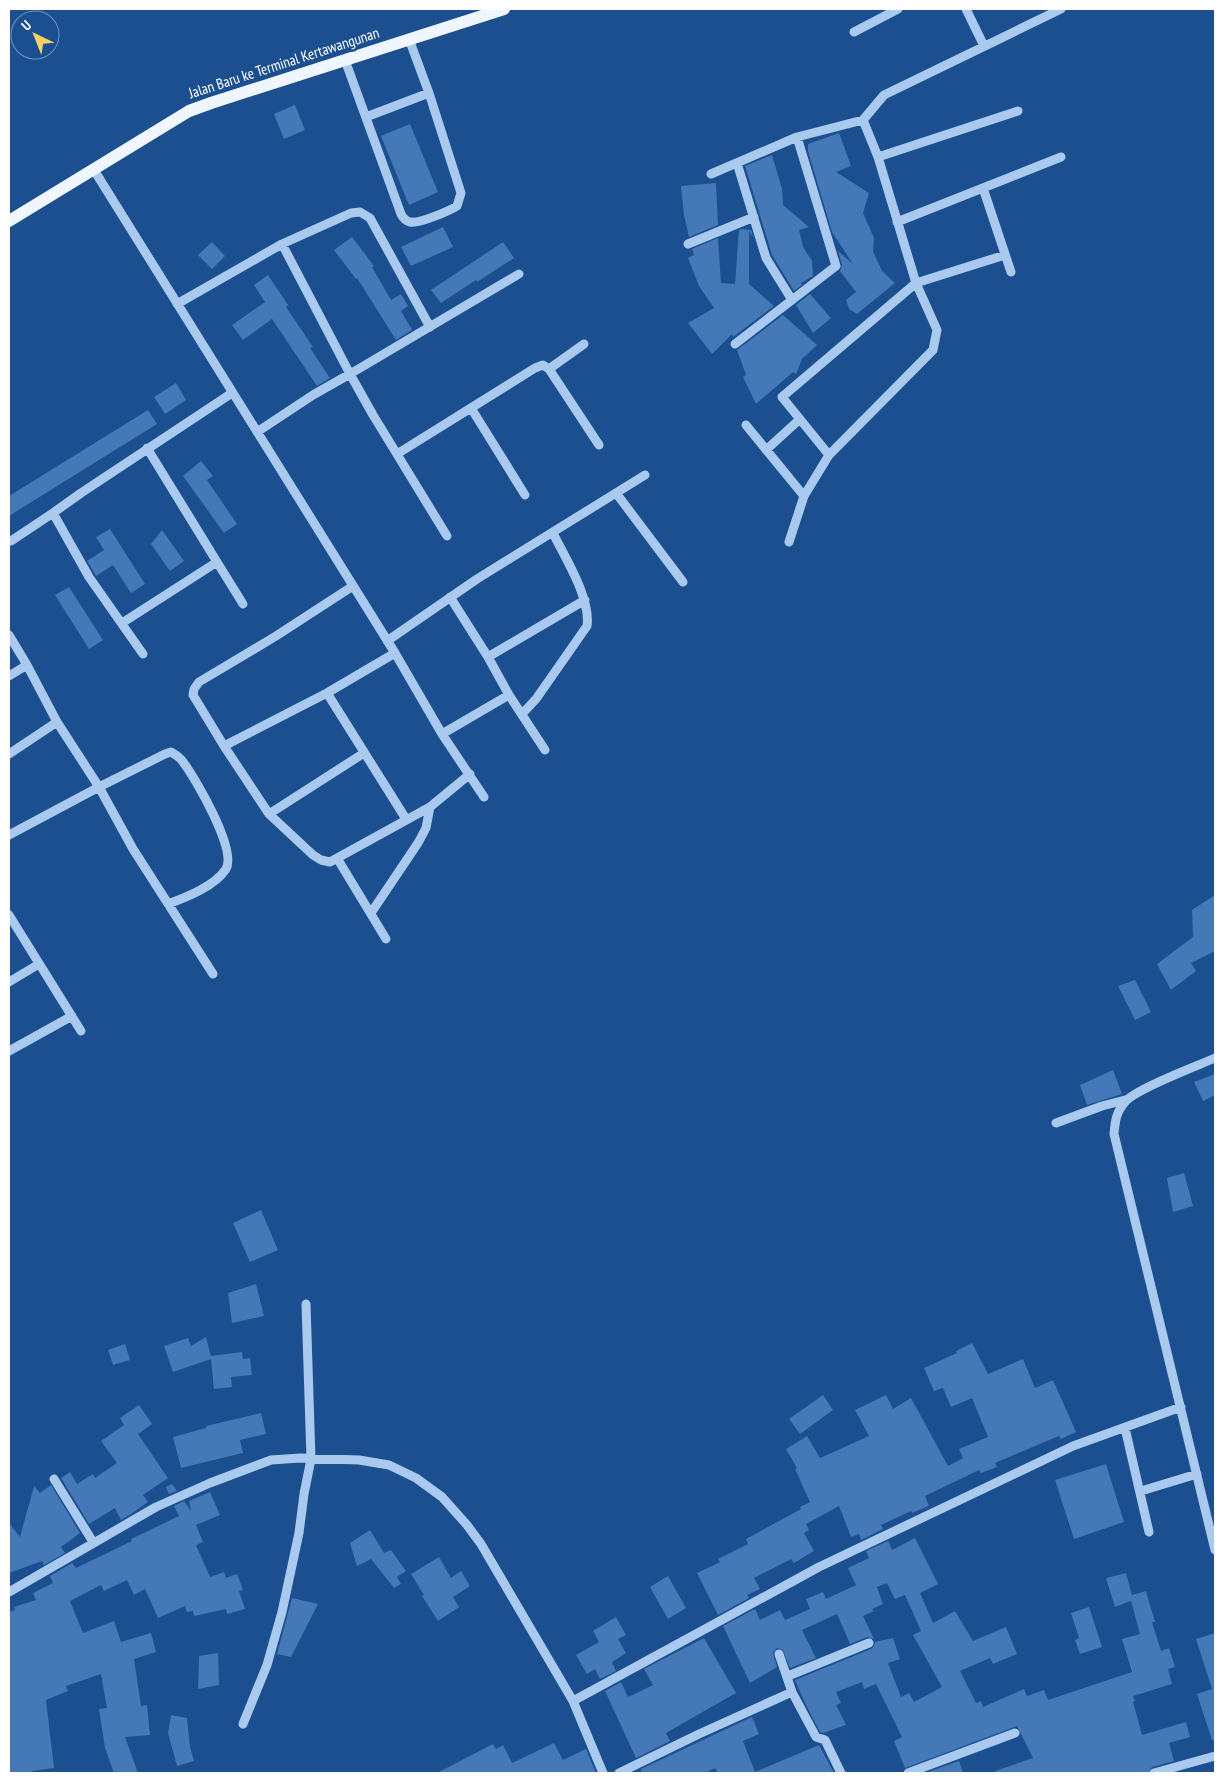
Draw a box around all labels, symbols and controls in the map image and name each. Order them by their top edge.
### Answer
north arrow [10,10,60,60]
text: U [17,16,35,35]
street label: Jalan Baru ke Terminal Kertawangunan [185,23,382,103]

